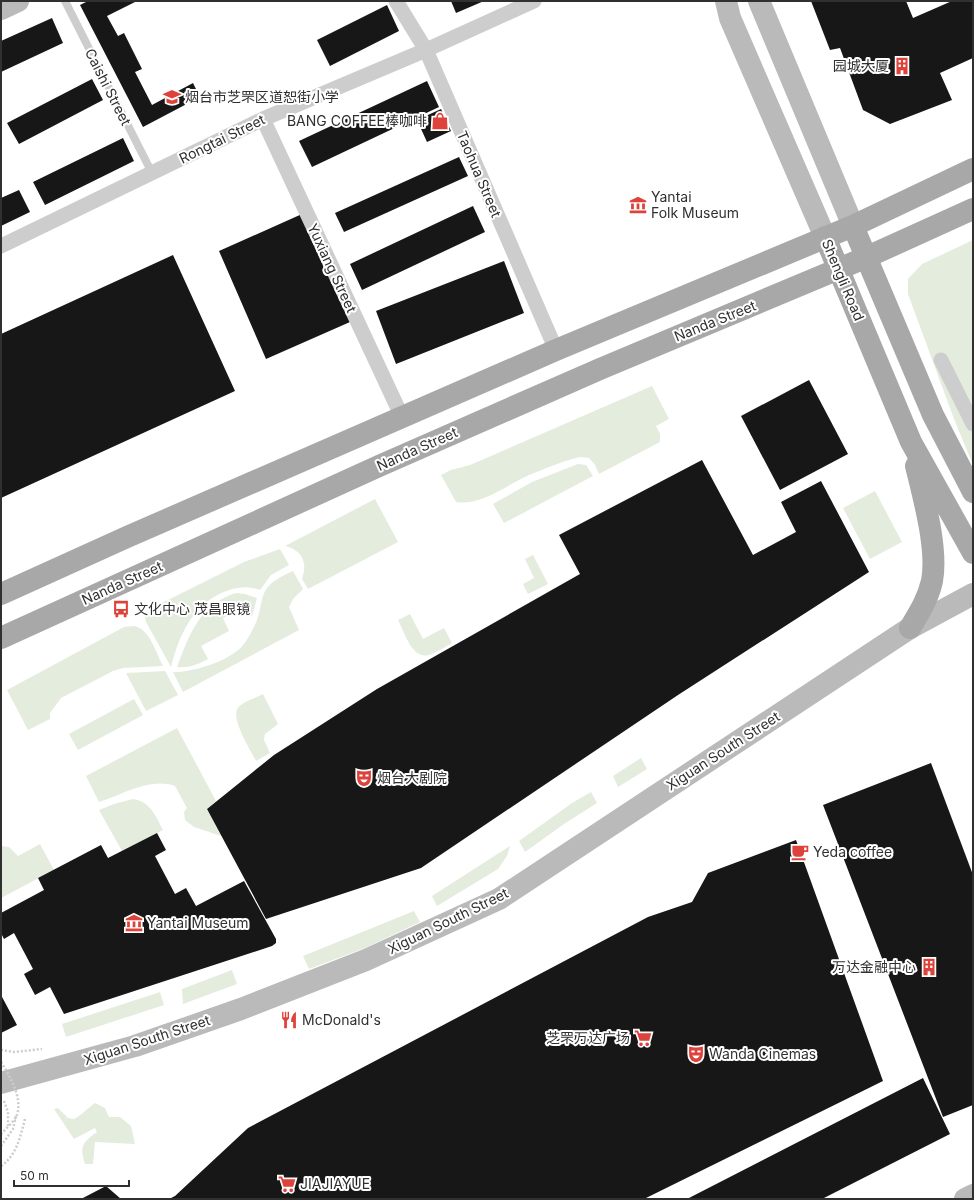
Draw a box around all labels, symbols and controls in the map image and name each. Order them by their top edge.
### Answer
street label: Caishi Street [82,45,135,128]
building icon: 园城大厦 [892,56,912,76]
place label: 园城大厦 [833,57,889,74]
school or university icon: 烟台市芝罘区道恕街小学 [162,87,182,107]
place label: 烟台市芝罘区道恕街小学 [185,88,339,105]
street label: Rongtai Street [176,110,268,167]
shop icon: BANG COFFEE棒咖啡 [430,111,450,131]
place label: BANG COFFEE棒咖啡 [287,112,427,129]
street label: Taohua Street [454,128,505,220]
place label: Yantai Folk Museum [651,188,739,221]
museum icon: Yantai Folk Museum [628,195,648,215]
street label: Yuxiang Street [304,221,361,315]
street label: Shengli Road [819,237,868,323]
street label: Nanda Street [671,296,759,345]
street label: Nanda Street [374,423,460,474]
street label: Nanda Street [79,557,165,608]
bus stop icon: 文化中心 茂昌眼镜 [111,599,131,619]
place label: 文化中心 茂昌眼镜 [134,600,250,617]
street label: Xiguan South Street [663,707,783,794]
theatre icon: 烟台大剧院 [354,768,374,788]
place label: 烟台大剧院 [377,769,447,786]
cafe icon: Yeda coffee [790,842,810,862]
place label: Yeda coffee [813,843,892,860]
street label: Xiguan South Street [385,884,511,957]
museum icon: Yantai Museum [124,913,144,933]
place label: Yantai Museum [147,914,249,931]
building icon: 万达金融中心 [919,957,939,977]
place label: 万达金融中心 [832,958,916,975]
restaurant icon: McDonald's [279,1010,299,1030]
street label: Xiguan South Street [82,1011,213,1068]
place label: McDonald's [302,1011,381,1028]
supermarket icon: 芝罘万达广场 [633,1028,653,1048]
place label: 芝罘万达广场 [546,1029,630,1046]
theatre icon: Wanda Cinemas [686,1044,706,1064]
place label: Wanda Cinemas [709,1045,816,1062]
scale bar [14,1162,129,1188]
text: 50 m [20,1168,49,1183]
supermarket icon: JIAJIAYUE [277,1174,297,1194]
place label: JIAJIAYUE [300,1175,370,1192]

